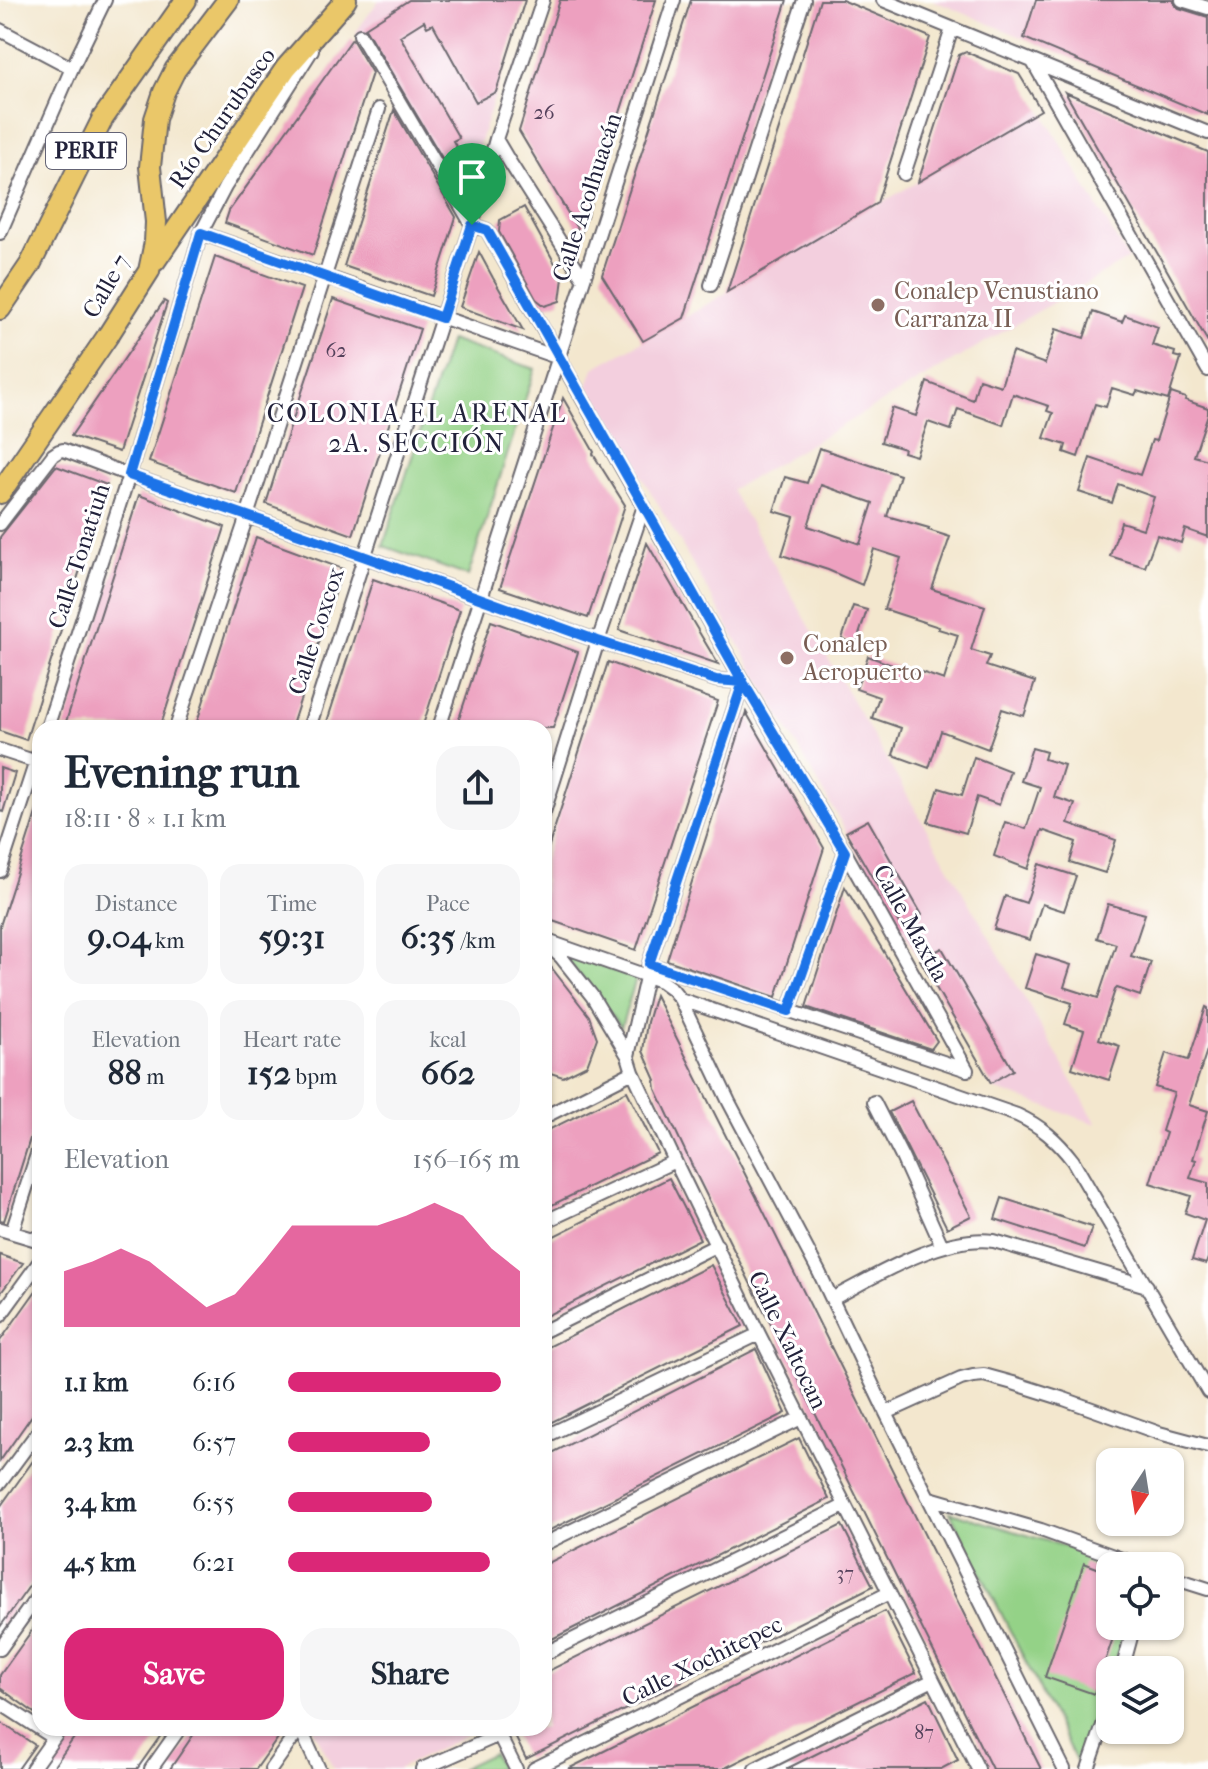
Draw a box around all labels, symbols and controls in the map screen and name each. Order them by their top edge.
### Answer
street label: Río Churubusco [163,42,281,194]
house number: 26 [533,101,555,124]
street label: Calle Acolhuacán [547,109,627,285]
road number: PERIF [46,133,126,169]
pin [438,143,506,225]
icon: arrive [450,155,494,199]
street label: Calle 7 [77,249,135,323]
place label: Conalep Venustiano Carranza II [894,277,1099,333]
marker: Conalep Venustiano Carranza II [869,296,887,314]
house number: 62 [325,339,347,362]
district label: COLONIA EL ARENAL 2A. SECCIÓN [267,398,567,459]
street label: Calle Tonatiuh [42,479,116,632]
street label: Calle Coxcox [282,563,350,698]
place label: Conalep Aeropuerto [802,630,922,686]
marker: Conalep Aeropuerto [778,649,796,667]
button: share [436,746,520,830]
text: Evening run [64,747,299,798]
text: 18:11 · 8 × 1.1 km [64,803,226,834]
street label: Calle Maxtla [867,860,955,987]
text: Distance [95,891,177,917]
text: Time [267,891,317,917]
text: Pace [426,891,470,917]
text: 9.04 [87,917,150,957]
text: 59:31 [259,917,325,957]
text: 6:35 [401,917,456,957]
text: km [150,928,185,954]
text: /km [456,928,496,954]
text: Elevation [92,1027,180,1053]
text: Heart rate [243,1027,341,1053]
text: kcal [429,1027,467,1053]
text: 88 [107,1053,142,1093]
text: 152 [247,1053,291,1093]
text: 662 [421,1053,475,1093]
text: m [142,1064,165,1090]
text: bpm [291,1064,337,1090]
text: Elevation [64,1144,169,1175]
text: 156–165 m [412,1144,520,1175]
street label: Calle Xaltocan [743,1266,833,1414]
text: 1.1 km [64,1367,128,1398]
text: 6:16 [192,1367,236,1398]
text: 2.3 km [64,1427,134,1458]
text: 6:57 [192,1427,236,1458]
north arrow [1096,1448,1184,1536]
map controls [1096,1448,1184,1744]
text: 3.4 km [64,1487,136,1518]
text: 6:55 [192,1487,235,1518]
text: 4.5 km [64,1547,136,1578]
text: 6:21 [192,1547,235,1578]
button: locate [1096,1552,1184,1640]
house number: 37 [836,1562,854,1585]
street label: Calle Xochitepec [617,1610,787,1712]
button: Save [64,1628,284,1720]
button: Share [300,1628,520,1720]
button: layers [1096,1656,1184,1744]
house number: 87 [914,1721,934,1744]

